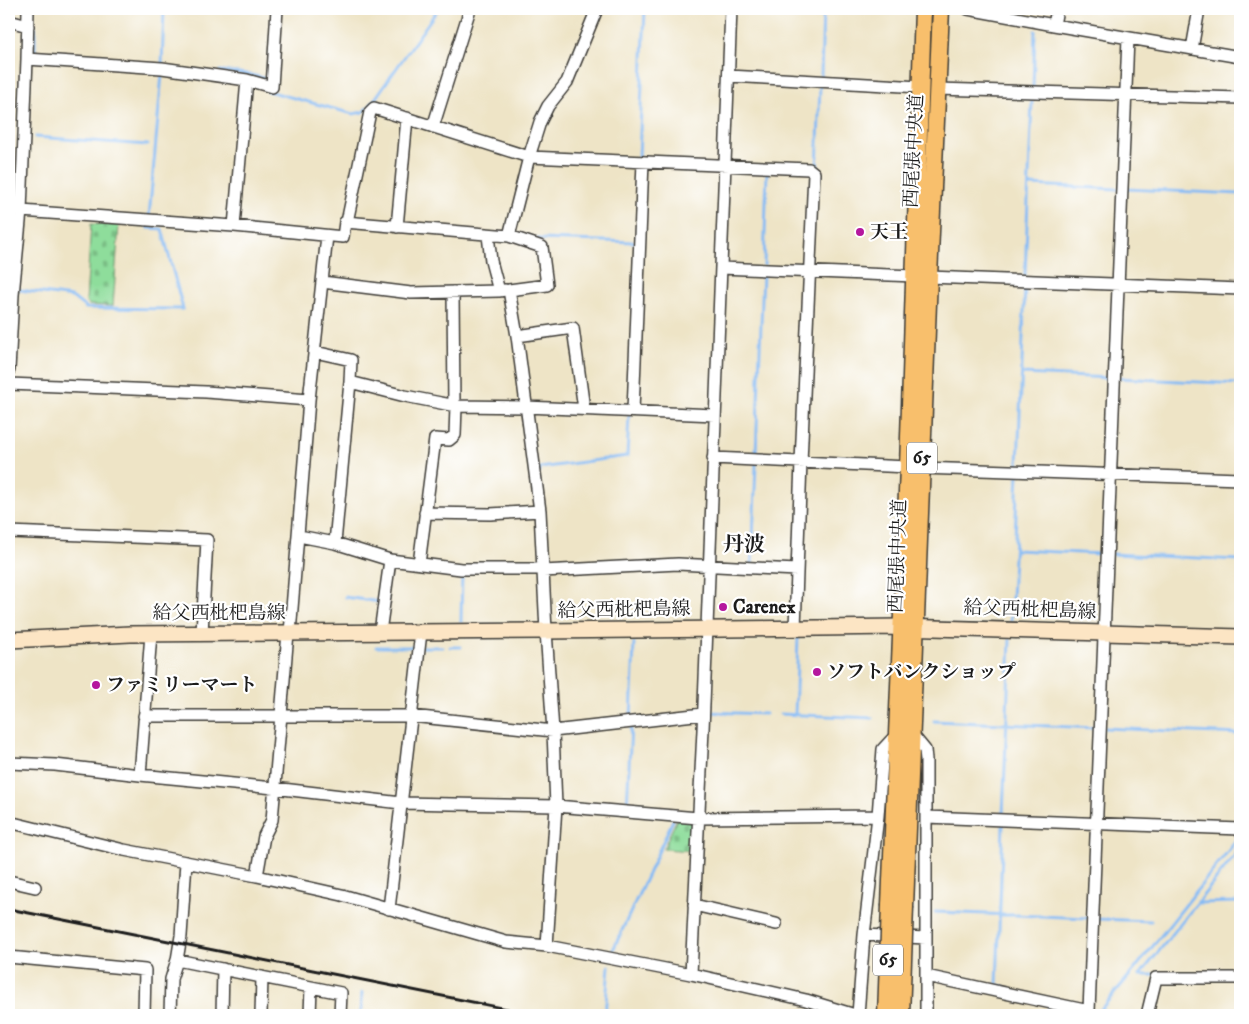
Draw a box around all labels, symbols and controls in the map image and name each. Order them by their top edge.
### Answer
street label: 西尾張中央道 [900,93,928,209]
place label: 天王 [870,221,908,244]
marker: 天王 [854,226,866,238]
road number: 65 [907,442,937,473]
street label: 西尾張中央道 [885,499,911,613]
district label: 丹波 [723,532,765,558]
place label: Carenex [733,596,796,619]
street label: 給父西枇杷島線 [963,596,1097,624]
street label: 給父西枇杷島線 [557,597,691,623]
marker: Carenex [717,601,729,613]
street label: 給父西枇杷島線 [152,602,286,625]
place label: ソフトバンクショップ [827,661,1016,684]
marker: ソフトバンクショップ [811,666,823,678]
place label: ファミリーマート [106,674,258,697]
marker: ファミリーマート [90,679,102,691]
road number: 65 [873,944,903,976]

